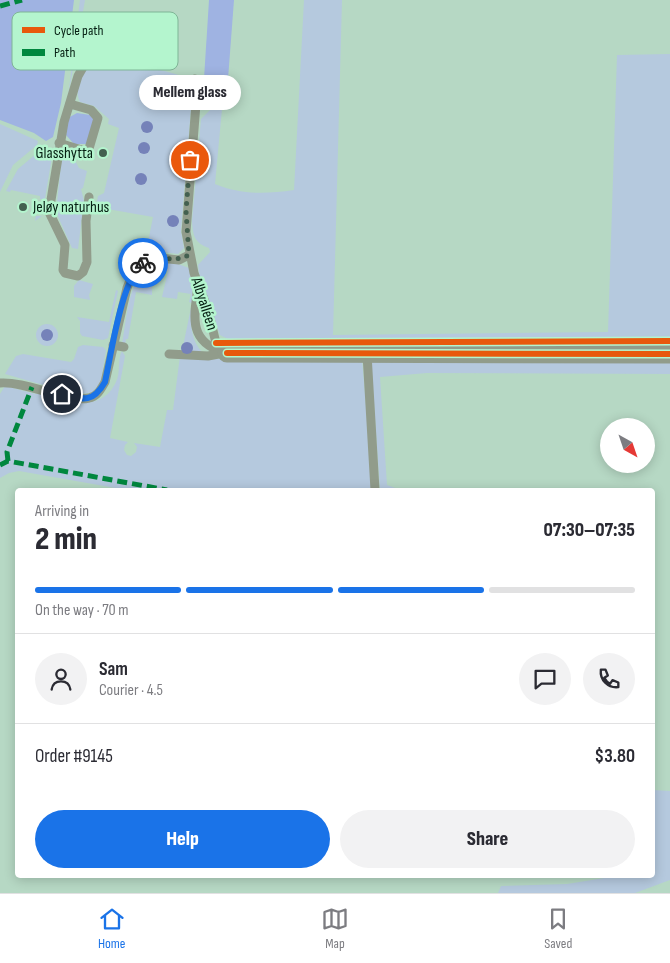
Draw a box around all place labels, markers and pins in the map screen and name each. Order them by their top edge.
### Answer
callout: Mellem glass [139,75,241,110]
pin [169,139,211,181]
place label: Glasshytta [36,144,93,163]
marker: Glasshytta [97,147,109,159]
place label: Jeløy naturhus [32,198,110,217]
marker: Jeløy naturhus [17,201,29,213]
pin [41,373,83,415]

